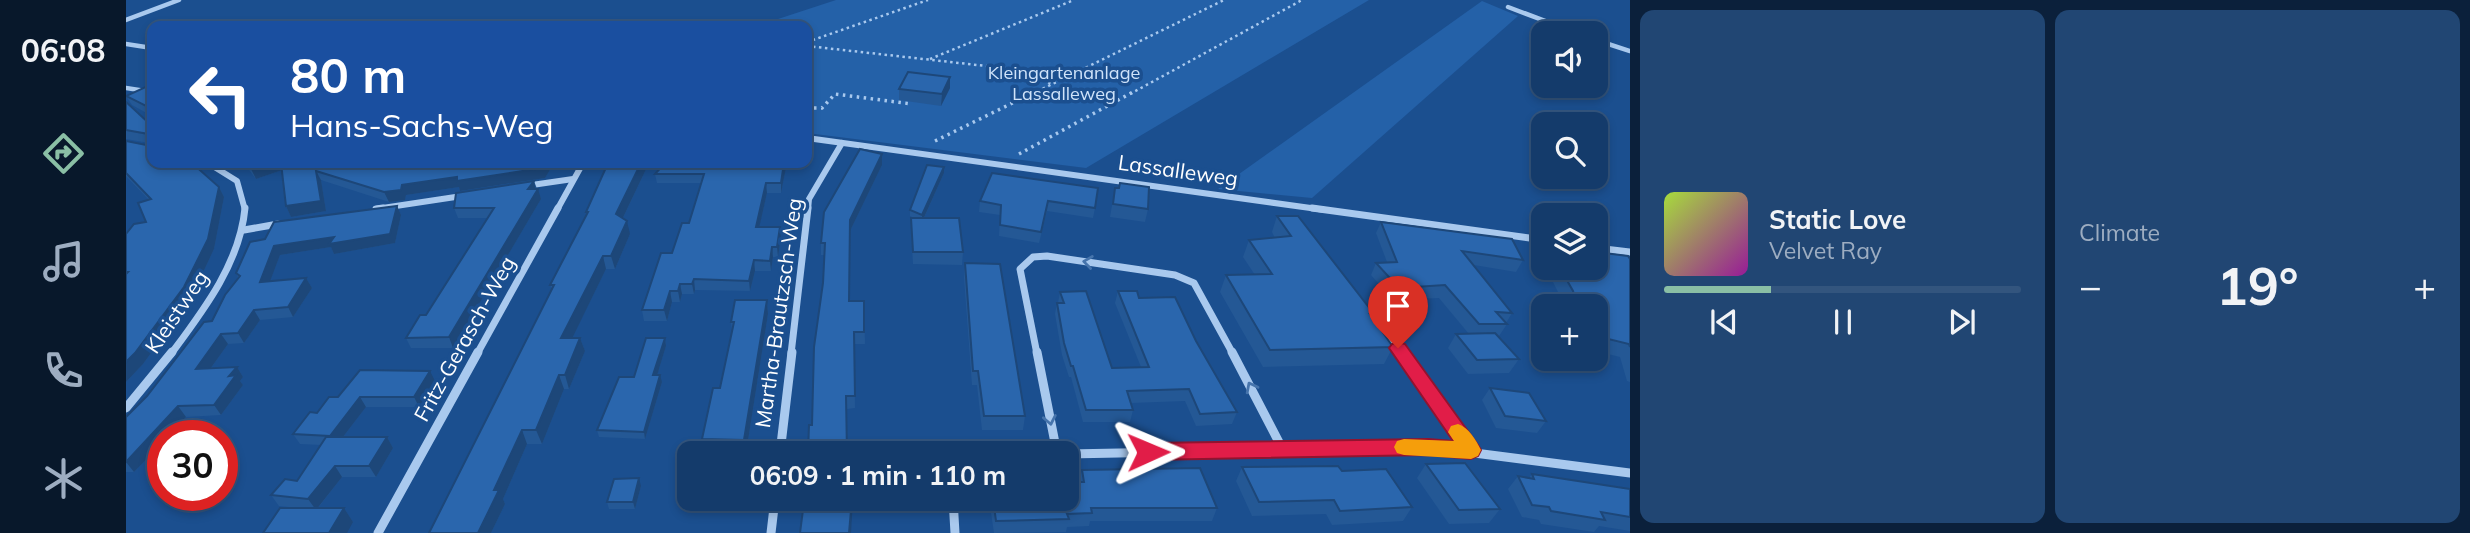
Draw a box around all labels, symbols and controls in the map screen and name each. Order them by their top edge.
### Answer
map controls [1531,21,1608,371]
button: sound [1531,21,1608,98]
text: 06:08 [21,30,105,70]
text: 80 m [290,44,406,105]
icon: left [175,49,266,140]
park label: Kleingartenanlage Lassalleweg [988,61,1140,105]
text: Hans-Sachs-Weg [290,105,554,145]
button: search [1531,112,1608,189]
icon: directions [39,129,88,178]
street label: Lassalleweg [1116,149,1240,191]
street label: Martha-Brautzsch-Weg [749,196,807,430]
button: layers [1531,203,1608,280]
text: Static Love [1769,203,1906,236]
text: Climate [2079,218,2160,247]
text: Velvet Ray [1769,236,1882,265]
icon: music [39,237,88,286]
street label: Fritz-Gerasch-Weg [408,251,520,426]
text: 19° [2216,253,2299,318]
one-way arrow [1082,254,1094,269]
text: − [2079,262,2102,310]
text: + [2413,262,2436,310]
street label: Kleistweg [139,265,213,358]
pin [1368,276,1428,348]
icon: arrive [1379,287,1417,325]
button: + [1531,294,1608,371]
icon: previous [1705,303,1743,341]
icon: pause [1824,303,1862,341]
icon: next [1943,303,1981,341]
icon: phone [39,346,88,395]
one-way arrow [1245,382,1259,394]
one-way arrow [1042,414,1057,426]
position arrow [1111,415,1185,489]
speed limit sign: 30 [147,420,238,511]
icon: climate [39,454,88,503]
text: 06:09 · 1 min · 110 m [750,459,1006,492]

